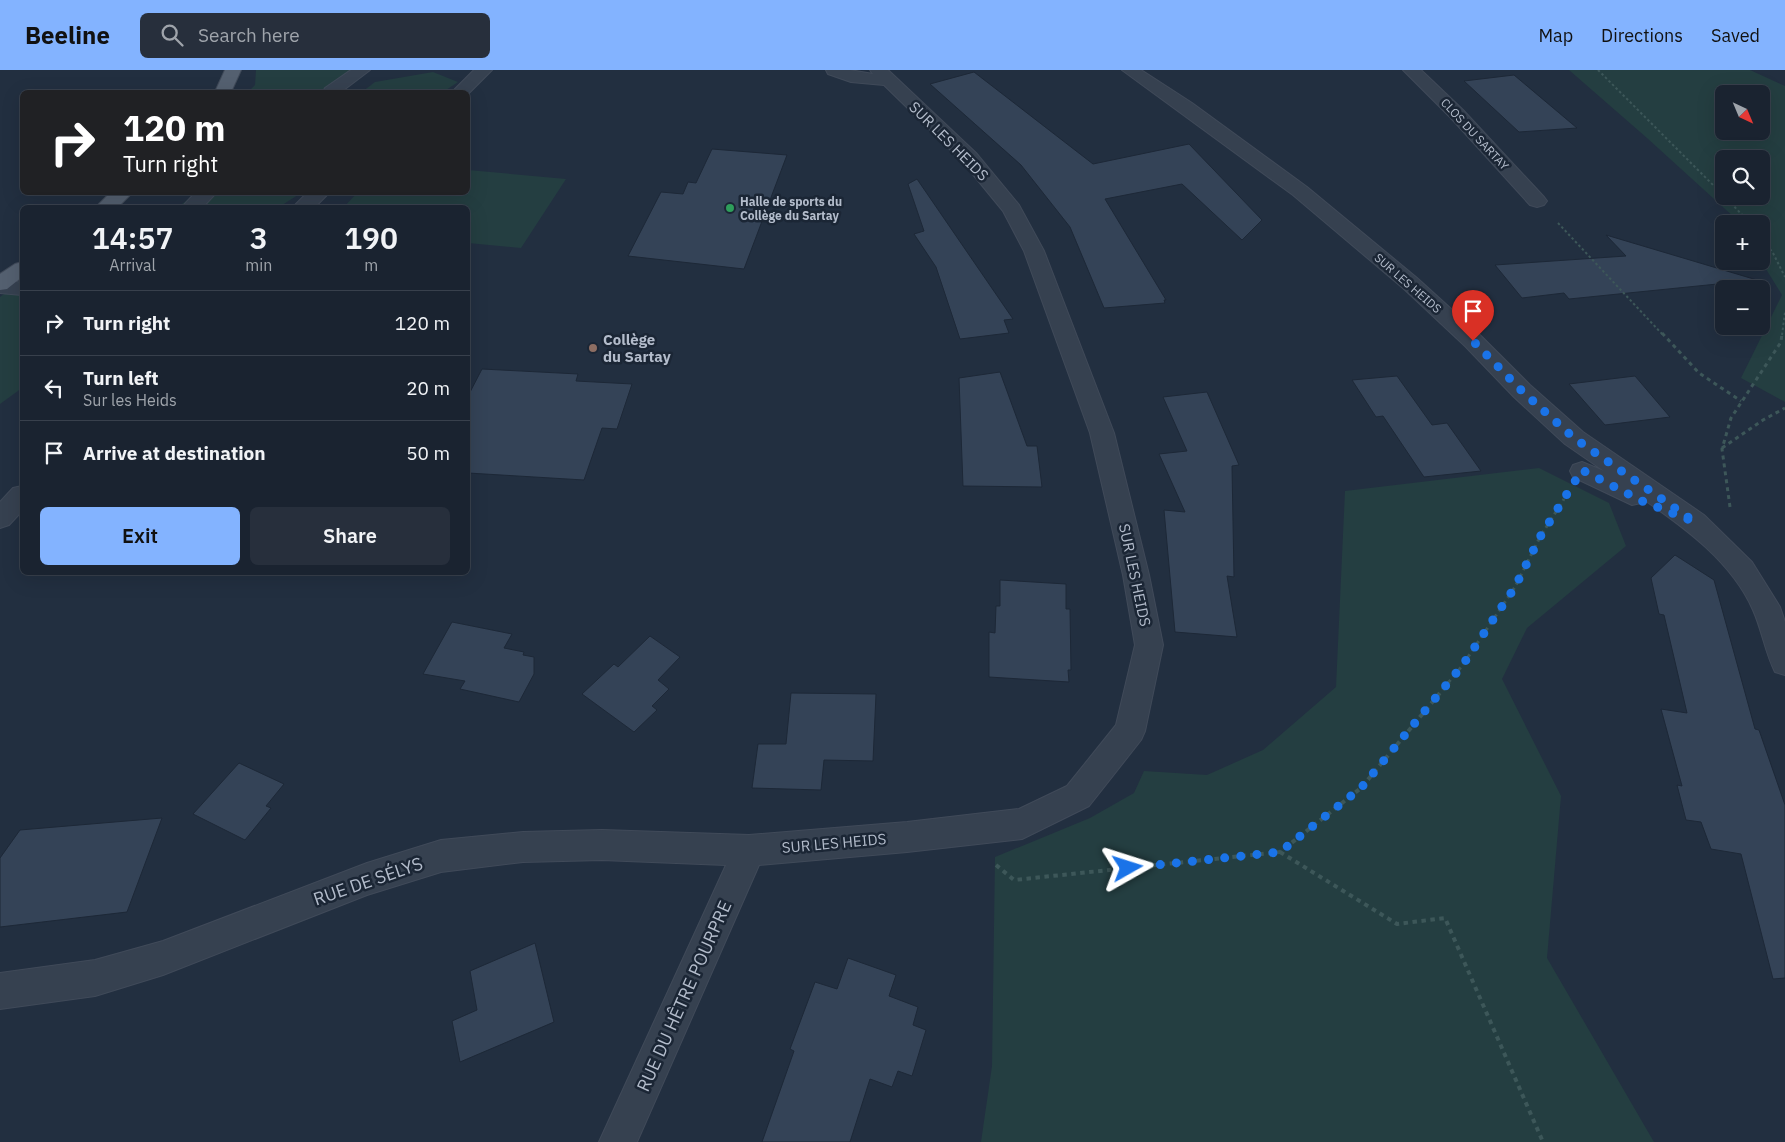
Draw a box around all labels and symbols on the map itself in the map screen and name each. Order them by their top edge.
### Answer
north arrow [1715,85,1770,140]
street label: CLOS DU SARTAY [1438,95,1512,173]
street label: SUR LES HEIDS [905,97,993,185]
place label: Halle de sports du Collège du Sartay [740,194,842,223]
marker: Halle de sports du Collège du Sartay [724,202,736,214]
street label: SUR LES HEIDS [1371,250,1445,316]
pin [1452,290,1494,341]
place label: Collège du Sartay [603,330,671,366]
marker: Collège du Sartay [587,342,599,354]
street label: SUR LES HEIDS [1115,522,1155,628]
street label: SUR LES HEIDS [781,829,887,857]
position arrow [1101,841,1153,893]
street label: RUE DE SÉLYS [310,851,426,911]
street label: RUE DU HÊTRE POURPRE [631,897,737,1095]

